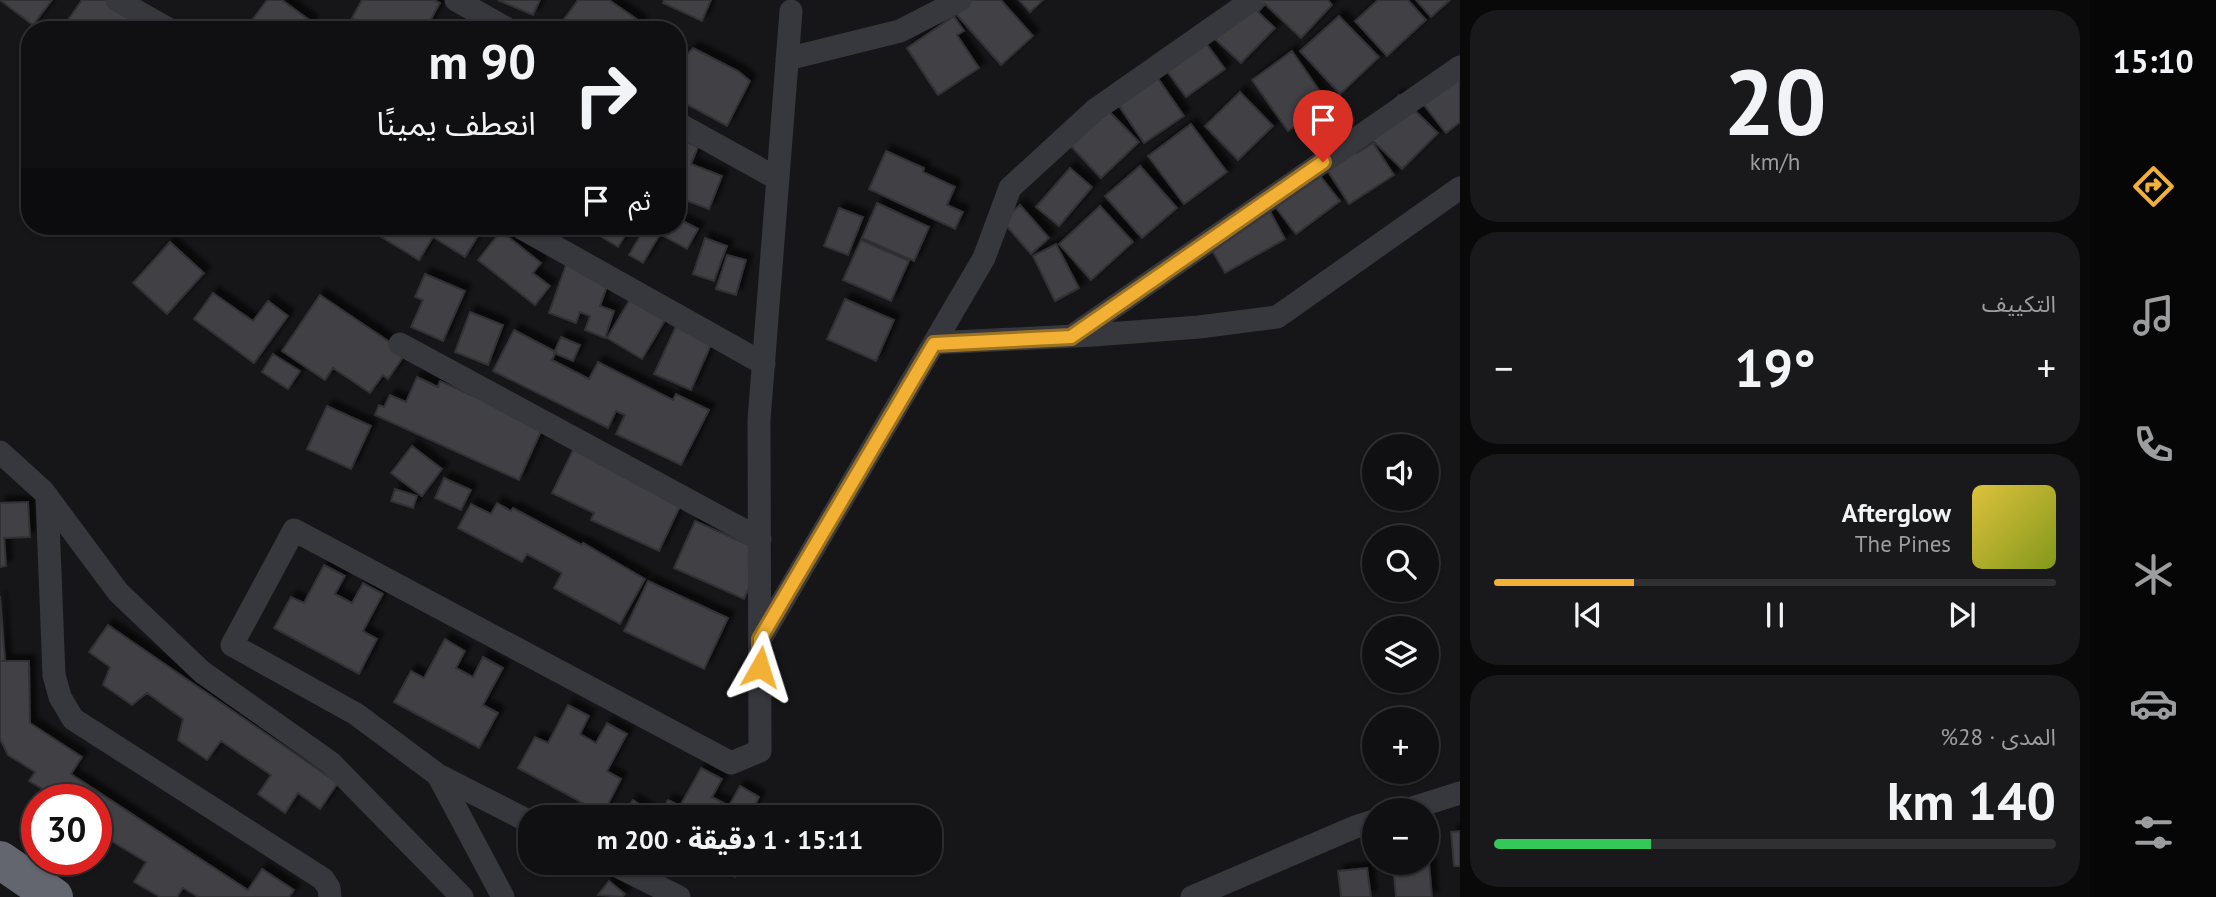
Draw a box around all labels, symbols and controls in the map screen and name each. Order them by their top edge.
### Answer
text: 90 m [429,29,536,93]
text: 15:10 [2112,40,2194,82]
text: 20 [1723,42,1827,160]
icon: right [560,49,651,140]
pin [1293,90,1353,162]
icon: arrive [1304,101,1342,139]
text: انعطف يمينًا [376,102,536,144]
text: km/h [1750,147,1800,176]
icon: directions [2129,162,2178,211]
icon: arrive [577,182,615,220]
text: ثم [629,184,651,217]
text: التكييف [1982,289,2056,318]
icon: music [2129,291,2178,340]
text: 19° [1734,334,1816,401]
text: − [1494,343,1513,392]
text: + [2037,343,2056,392]
icon: phone [2129,420,2178,469]
map controls [1362,434,1439,875]
button: sound [1362,434,1439,511]
text: Afterglow [1842,496,1951,529]
button: search [1362,525,1439,602]
text: The Pines [1855,529,1951,558]
icon: climate [2129,550,2178,599]
icon: previous [1569,596,1607,634]
icon: pause [1756,596,1794,634]
icon: next [1943,596,1981,634]
button: layers [1362,616,1439,693]
position arrow [723,630,797,704]
icon: car [2129,679,2178,728]
button: + [1362,707,1439,784]
text: المدى · 28% [1940,722,2056,751]
text: 140 km [1887,767,2056,834]
speed limit sign: 30 [21,784,112,875]
button: − [1362,798,1439,875]
icon: filters [2129,808,2178,857]
text: 15:11 · 1 دقيقة · 200 m [597,823,863,856]

